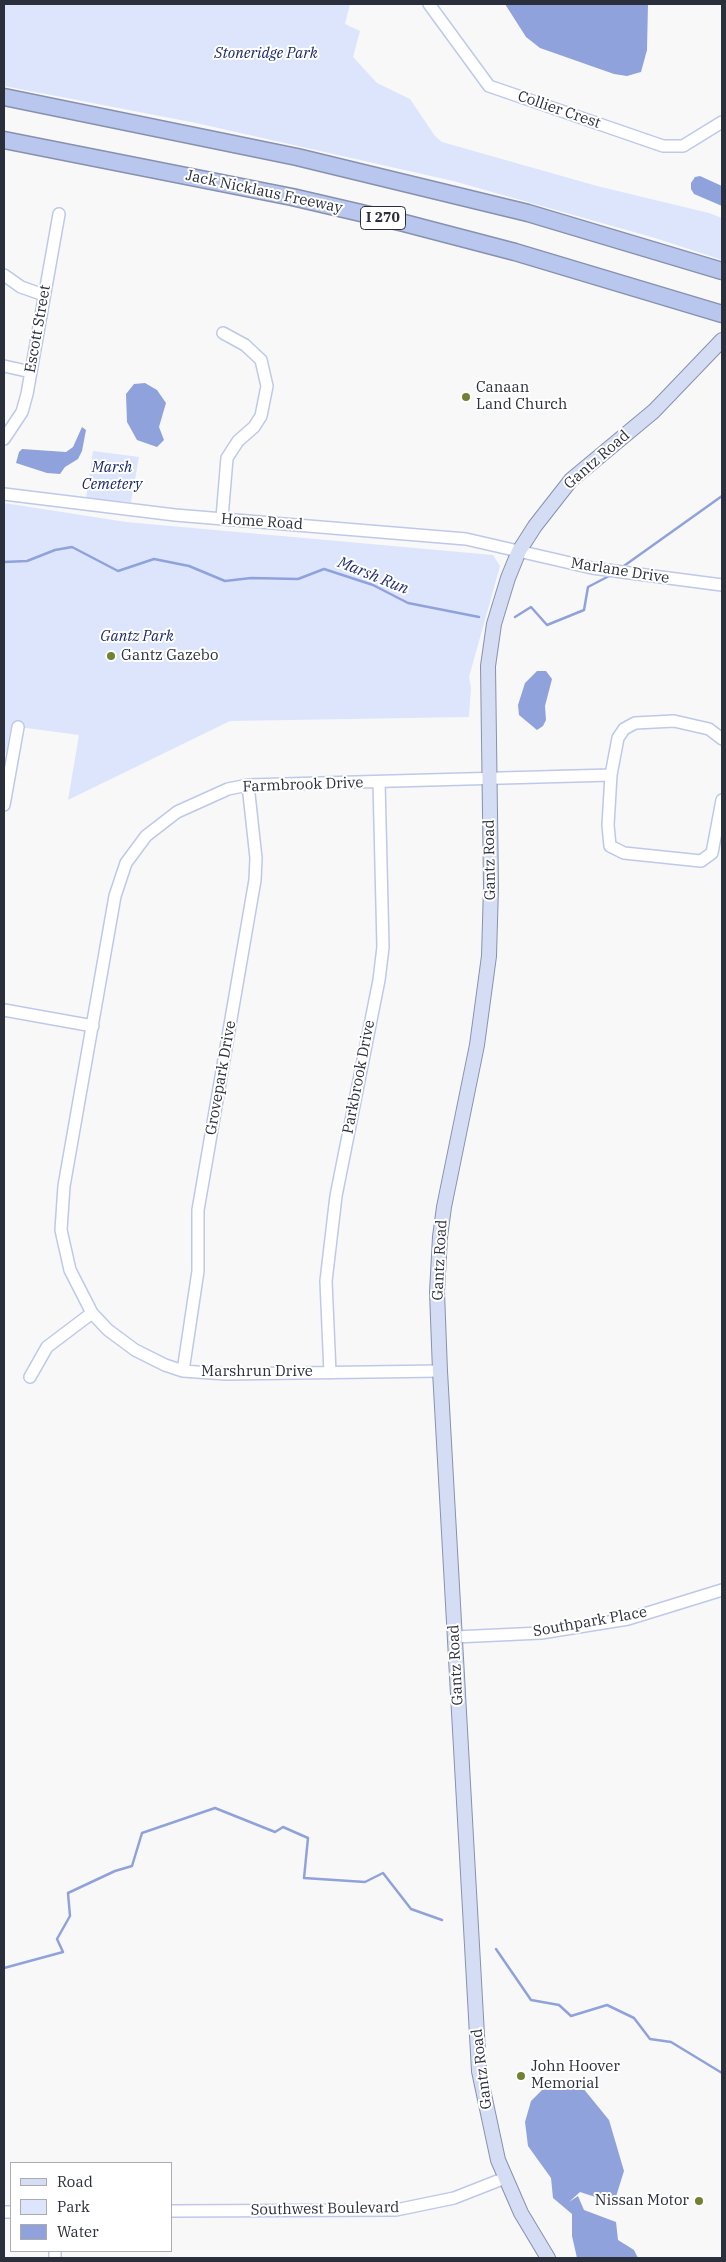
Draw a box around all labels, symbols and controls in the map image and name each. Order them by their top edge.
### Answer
park label: Stoneridge Park [214,45,318,63]
street label: Collier Crest [515,87,603,133]
street label: Jack Nicklaus Freeway [184,167,344,217]
road number: I 270 [360,207,406,230]
street label: Escott Street [21,284,55,374]
place label: Canaan Land Church [476,379,567,414]
marker: Canaan Land Church [460,391,472,403]
street label: Gantz Road [561,427,633,493]
park label: Marsh Cemetery [82,459,142,494]
street label: Home Road [221,510,303,534]
water label: Marsh Run [335,553,411,599]
street label: Marlane Drive [569,554,671,588]
park label: Gantz Park [100,628,174,646]
place label: Gantz Gazebo [121,647,218,665]
marker: Gantz Gazebo [105,650,117,662]
street label: Farmbrook Drive [242,774,364,796]
street label: Gantz Road [480,819,500,901]
street label: Grovepark Drive [202,1019,240,1137]
street label: Parkbrook Drive [339,1019,379,1135]
street label: Gantz Road [429,1219,451,1301]
street label: Marshrun Drive [201,1363,313,1381]
street label: Southpark Place [532,1603,648,1641]
street label: Gantz Road [445,1624,467,1706]
street label: Gantz Road [468,2028,496,2110]
place label: John Hoover Memorial [531,2058,620,2093]
marker: John Hoover Memorial [515,2070,527,2082]
legend [10,2162,172,2252]
text: Road [57,2172,93,2191]
place label: Nissan Motor [595,2192,689,2210]
marker: Nissan Motor [693,2195,705,2207]
text: Park [57,2197,90,2216]
street label: Southwest Boulevard [250,2199,400,2219]
text: Water [57,2222,99,2241]

